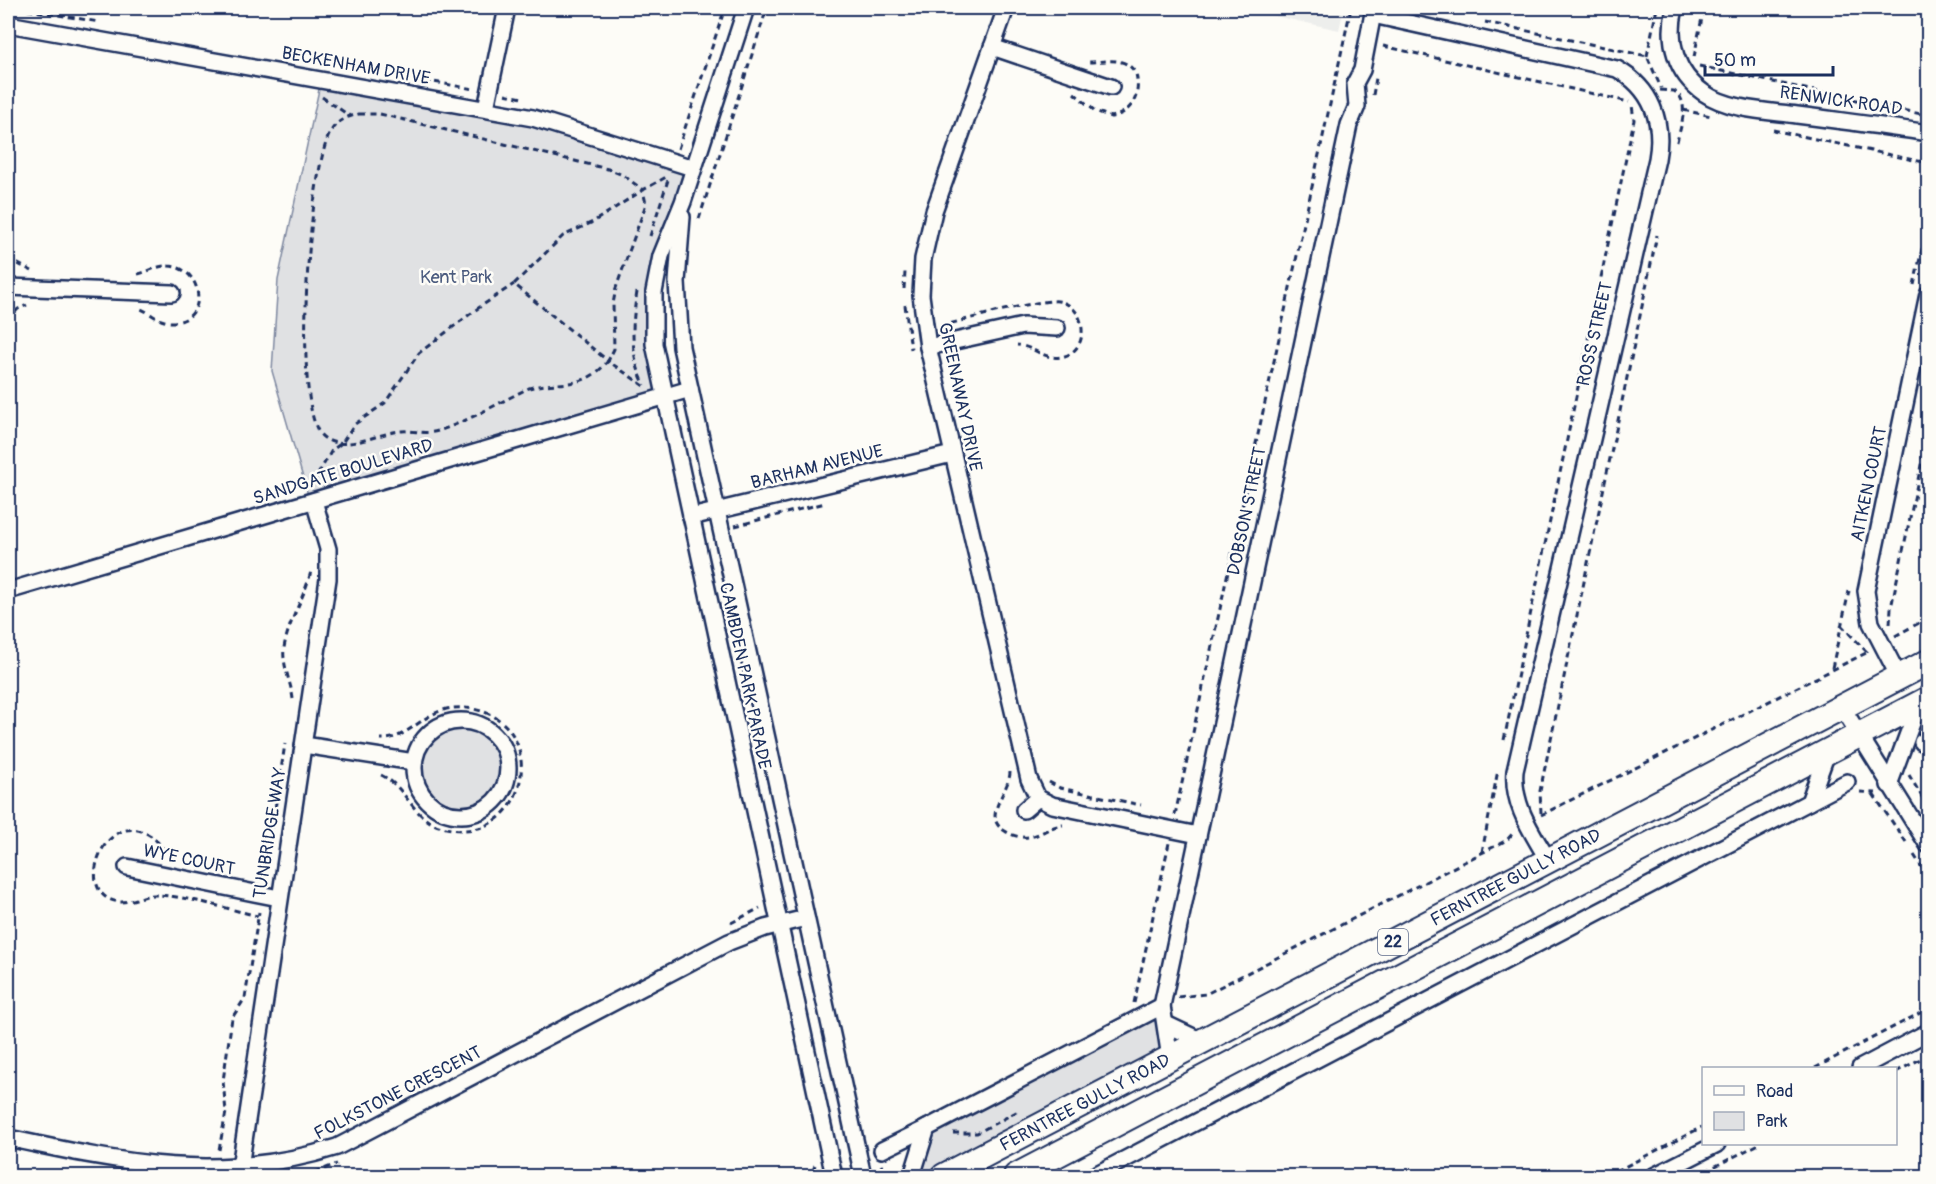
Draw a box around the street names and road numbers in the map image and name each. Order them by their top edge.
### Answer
street label: BECKENHAM DRIVE [280,42,432,90]
street label: RENWICK ROAD [1778,81,1904,121]
street label: ROSS STREET [1572,280,1618,388]
street label: GREENAWAY DRIVE [933,321,987,473]
street label: AITKEN COURT [1846,424,1892,544]
street label: SANDGATE BOULEVARD [250,434,436,510]
street label: BARHAM AVENUE [748,439,886,495]
street label: DOBSON STREET [1222,445,1272,577]
street label: CAMBDEN PARK PARADE [714,581,776,771]
street label: TUNBRIDGE WAY [248,765,292,900]
street label: FERNTREE GULLY ROAD [1426,823,1605,931]
street label: WYE COURT [141,839,237,881]
road number: 22 [1378,929,1408,955]
street label: FOLKSTONE CRESCENT [310,1041,486,1145]
street label: FERNTREE GULLY ROAD [996,1048,1174,1156]

